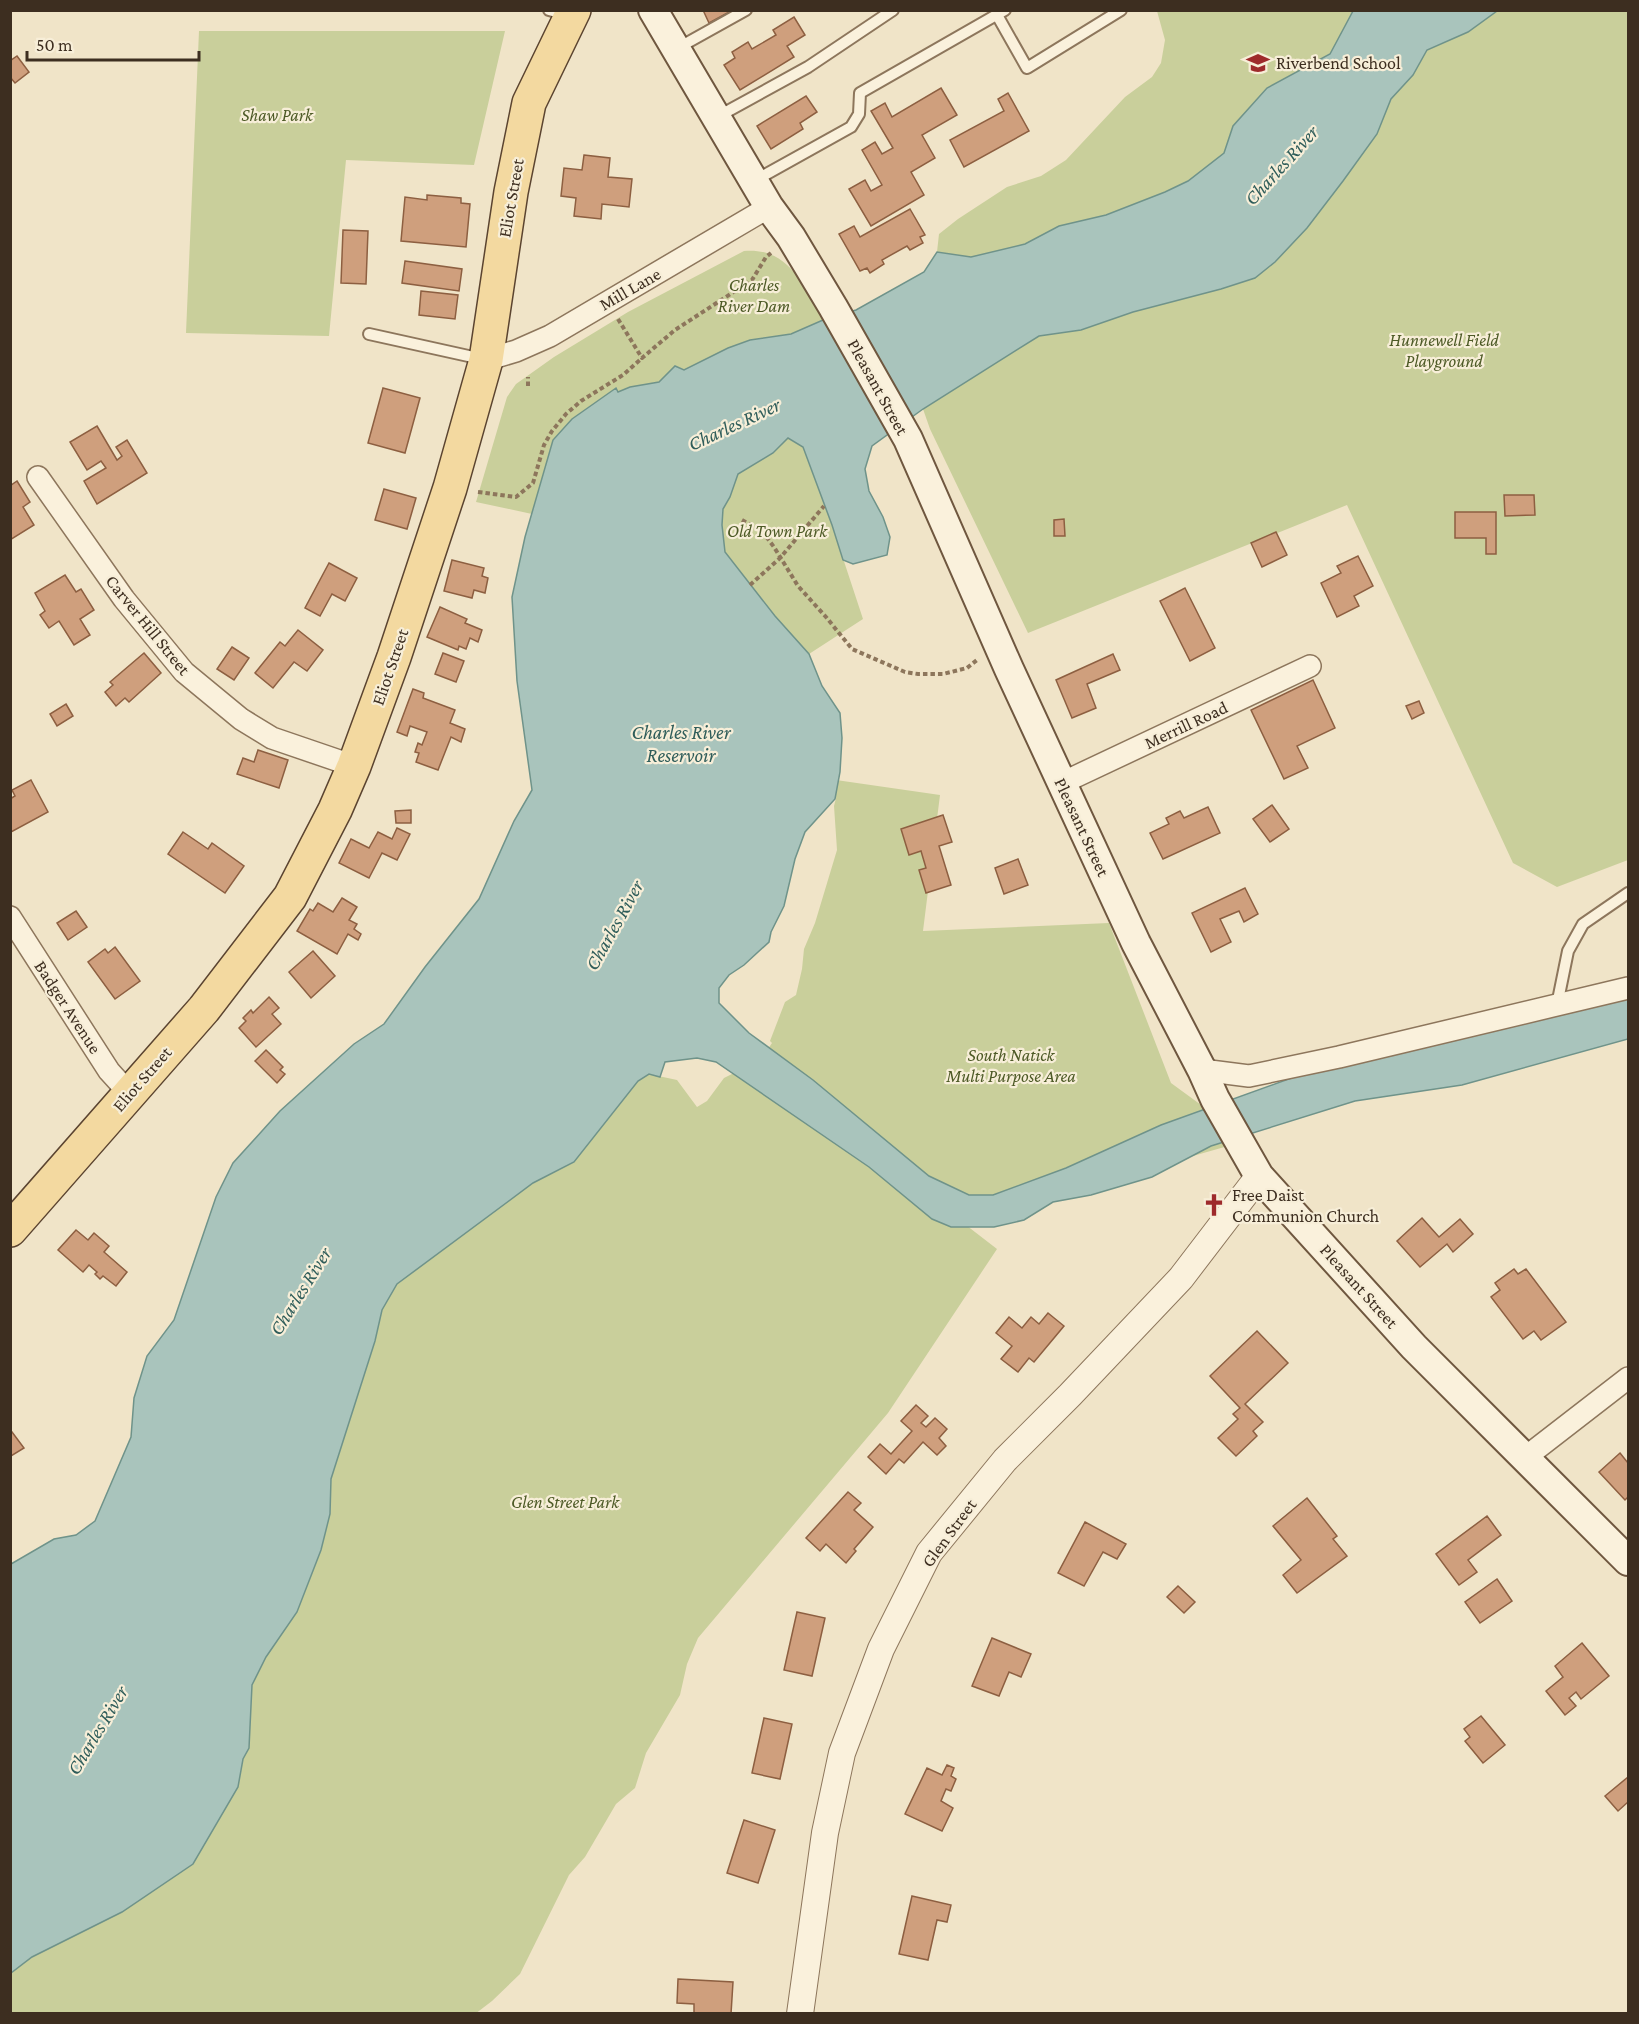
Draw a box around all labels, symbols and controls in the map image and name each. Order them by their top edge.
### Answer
scale bar [27,24,200,62]
text: 50 m [36,35,73,55]
school or university icon: Riverbend School [1245,50,1271,76]
place label: Riverbend School [1276,53,1401,73]
park label: Shaw Park [241,105,314,125]
water label: Charles River [1240,120,1323,209]
street label: Eliot Street [494,156,528,239]
street label: Mill Lane [596,263,664,315]
park label: Charles River Dam [718,275,790,316]
park label: Hunnewell Field Playground [1389,330,1499,371]
street label: Pleasant Street [843,336,913,439]
water label: Charles River [684,393,785,455]
park label: Old Town Park [727,521,828,541]
street label: Carver Hill Street [102,571,195,680]
street label: Eliot Street [368,625,413,708]
street label: Merrill Road [1141,697,1231,753]
water label: Charles River Reservoir [631,721,732,766]
street label: Pleasant Street [1050,774,1114,880]
water label: Charles River [580,875,648,974]
street label: Badger Avenue [30,957,106,1057]
street label: Eliot Street [108,1042,176,1116]
park label: South Natick Multi Purpose Area [945,1045,1076,1086]
place label: Free Daist Communion Church [1232,1185,1380,1226]
church icon: Free Daist Communion Church [1201,1192,1227,1218]
street label: Pleasant Street [1316,1240,1403,1333]
water label: Charles River [264,1242,336,1339]
park label: Glen Street Park [511,1492,620,1512]
street label: Glen Street [918,1494,981,1571]
water label: Charles River [62,1681,133,1778]

